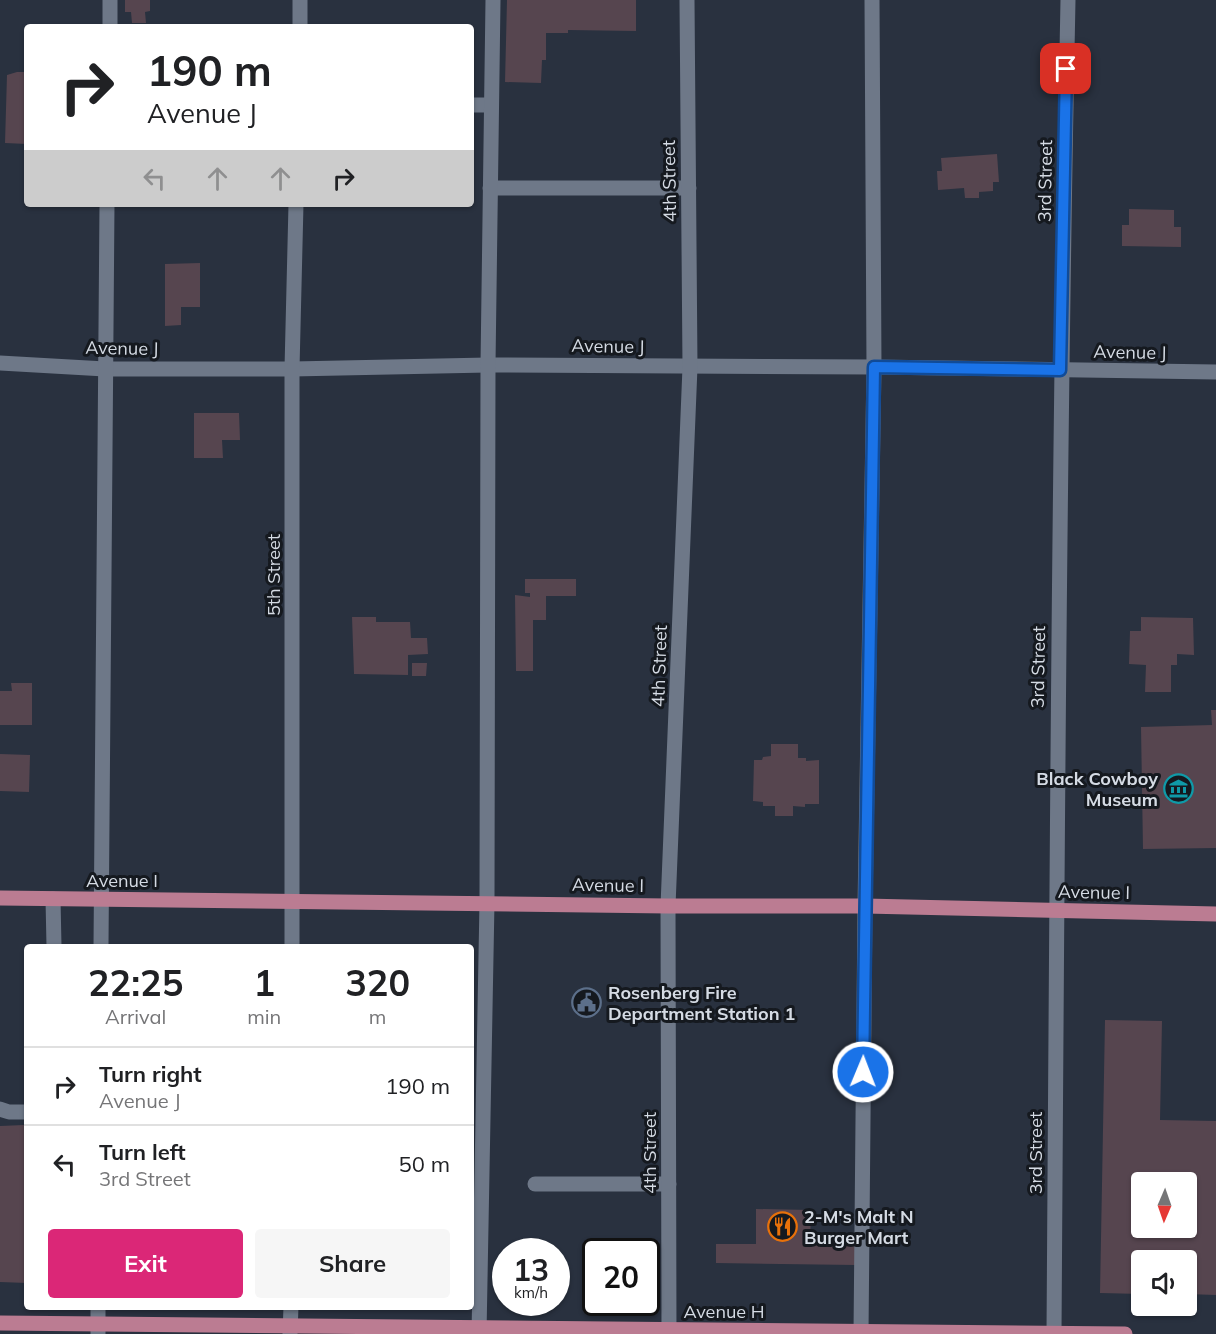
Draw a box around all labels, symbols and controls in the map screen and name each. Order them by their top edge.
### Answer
pin [1040,43,1091,94]
text: 190 m [147,44,272,97]
icon: right [48,48,126,126]
icon: arrive [1049,52,1082,85]
text: Avenue J [147,96,257,130]
street label: 4th Street [657,140,681,222]
street label: 3rd Street [1033,140,1057,222]
icon: left [138,162,171,195]
icon: ahead [201,162,234,195]
icon: ahead [264,162,297,195]
icon: right [327,162,360,195]
street label: Avenue J [571,334,645,358]
street label: Avenue J [85,336,159,360]
street label: Avenue J [1093,340,1167,364]
street label: 5th Street [262,534,285,616]
street label: 4th Street [646,625,672,707]
street label: 3rd Street [1026,626,1050,708]
place label: Black Cowboy Museum [1036,767,1158,811]
museum icon: Black Cowboy Museum [1163,772,1195,804]
street label: Avenue I [86,869,158,892]
street label: Avenue I [572,873,644,897]
street label: Avenue I [1058,880,1130,904]
text: 22:25 [88,960,183,1005]
text: 1 [253,960,275,1005]
text: 320 [345,960,410,1005]
place label: Rosenberg Fire Department Station 1 [608,981,795,1025]
public building icon: Rosenberg Fire Department Station 1 [571,986,603,1018]
text: Arrival [105,1004,166,1029]
text: min [247,1004,281,1029]
text: m [369,1004,386,1029]
position arrow [831,1040,895,1104]
text: Turn right [99,1060,202,1088]
icon: right [48,1070,81,1103]
text: 190 m [385,1072,450,1100]
text: Avenue J [99,1088,180,1113]
street label: 4th Street [638,1112,661,1194]
street label: 3rd Street [1024,1112,1047,1194]
text: Turn left [99,1138,186,1166]
icon: left [48,1148,81,1181]
text: 50 m [399,1150,450,1178]
text: 3rd Street [99,1166,191,1191]
north arrow [1131,1172,1197,1238]
map controls [1131,1172,1197,1316]
place label: 2-M's Malt N Burger Mart [804,1205,914,1249]
restaurant icon: 2-M's Malt N Burger Mart [767,1210,799,1242]
button: Exit [48,1229,243,1298]
button: Share [255,1229,450,1298]
speed limit sign: 20 [582,1238,660,1316]
button: sound [1131,1250,1197,1316]
text: 13 [513,1251,549,1289]
text: km/h [514,1283,548,1302]
street label: Avenue H [683,1300,765,1323]

